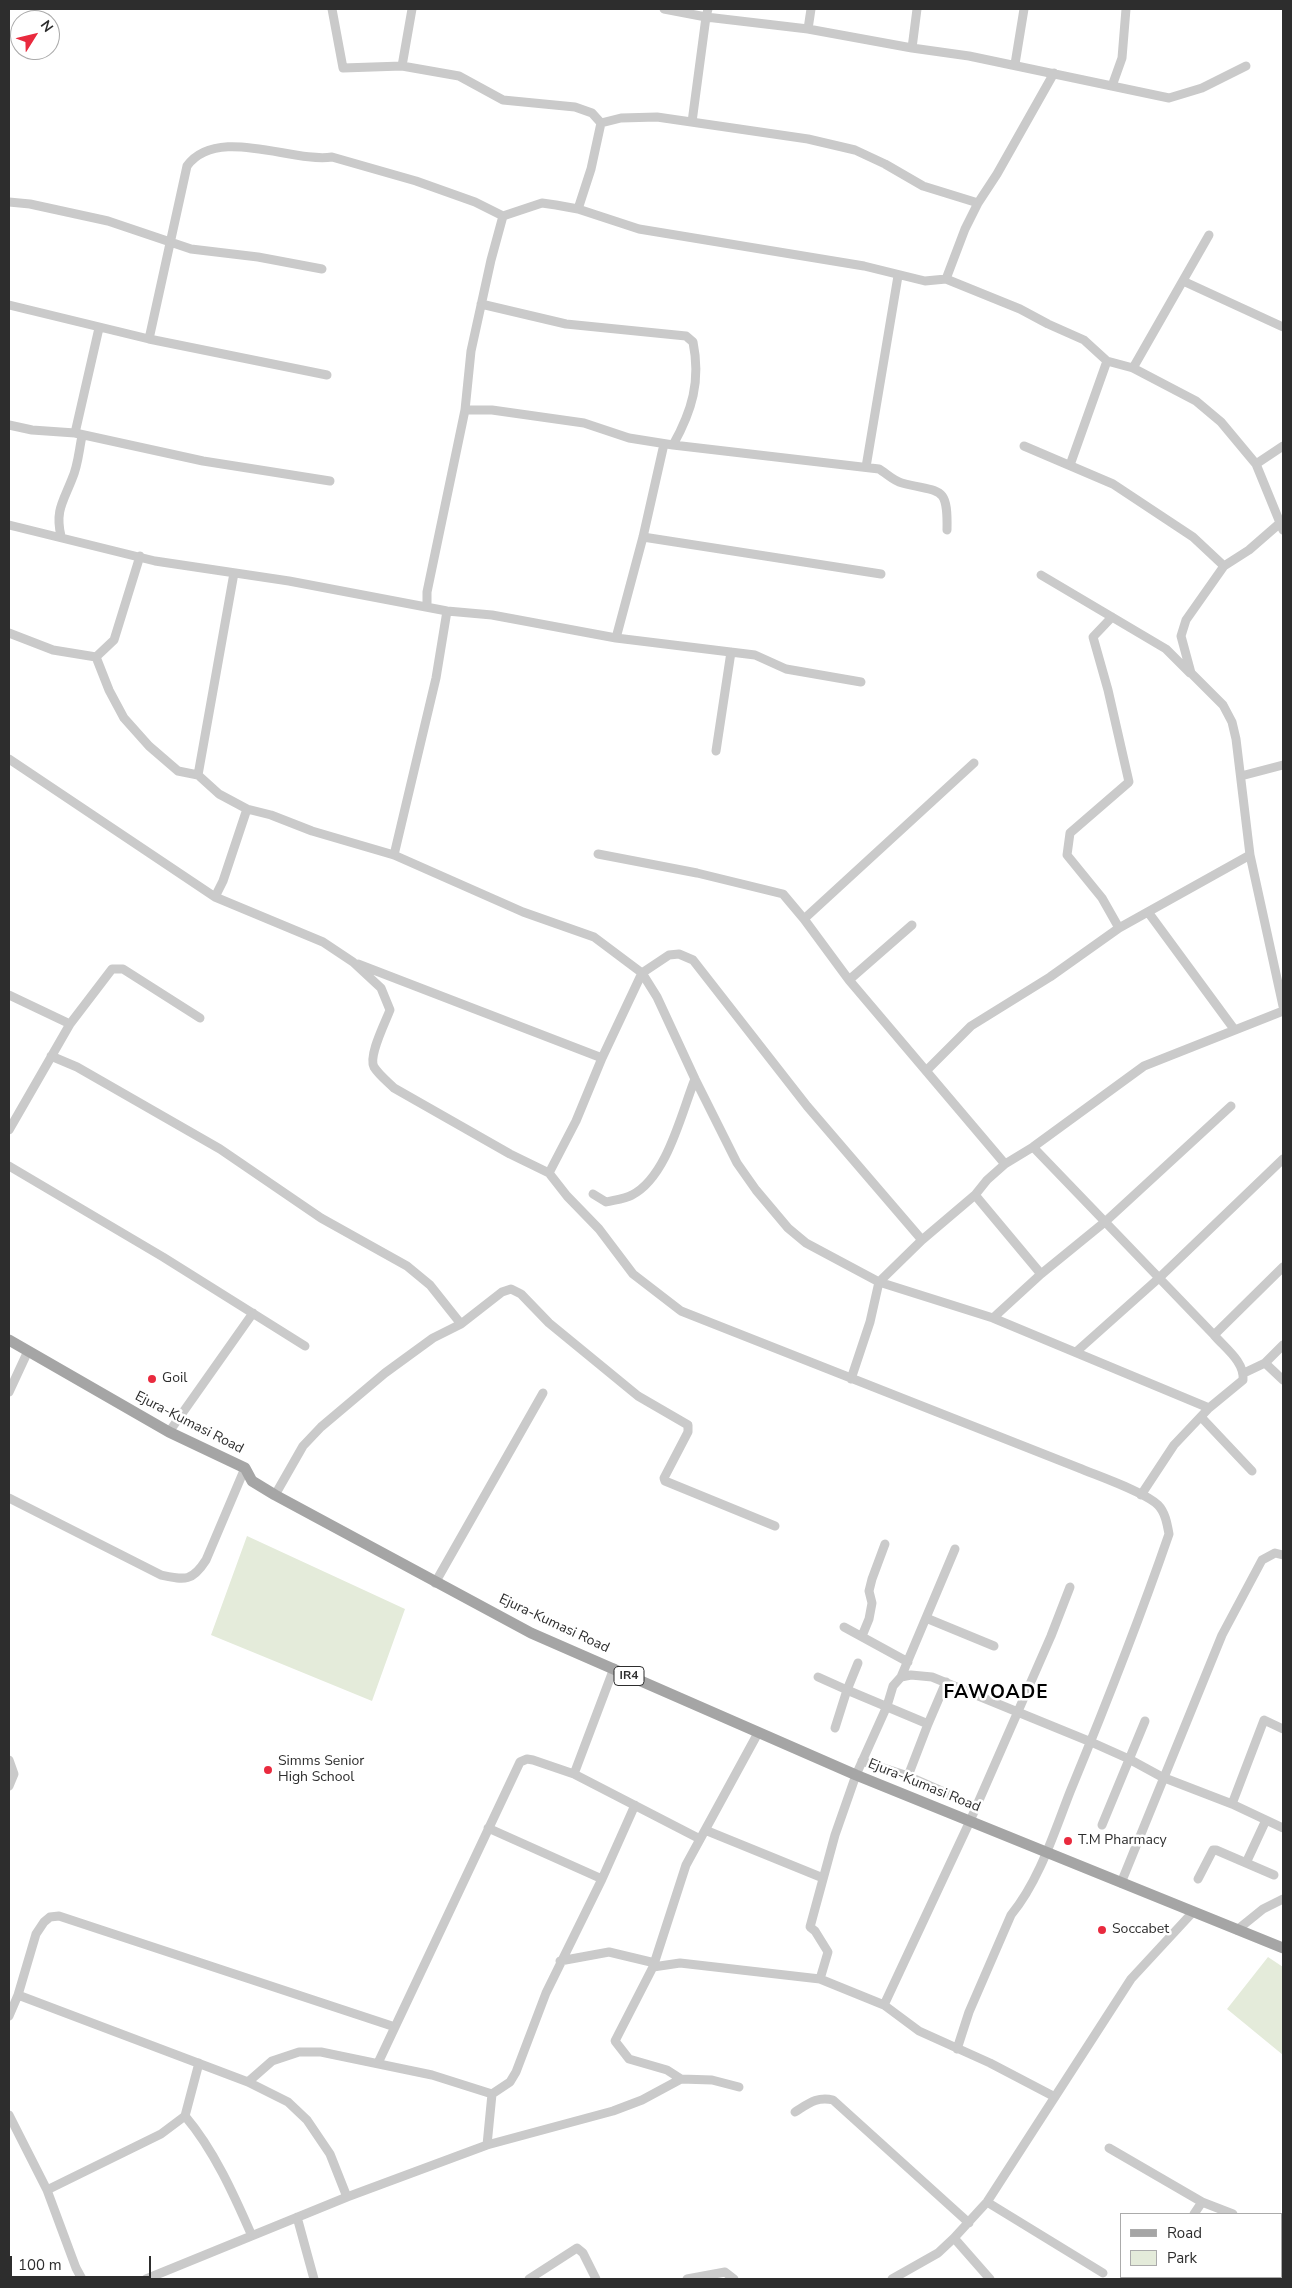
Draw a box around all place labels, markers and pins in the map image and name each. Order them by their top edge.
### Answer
place label: Goil [162,1371,187,1387]
marker: Goil [146,1373,158,1385]
place label: Simms Senior High School [278,1754,364,1786]
marker: Simms Senior High School [262,1764,274,1776]
place label: T.M Pharmacy [1078,1833,1167,1849]
marker: T.M Pharmacy [1062,1835,1074,1847]
place label: Soccabet [1112,1922,1169,1938]
marker: Soccabet [1096,1924,1108,1936]

